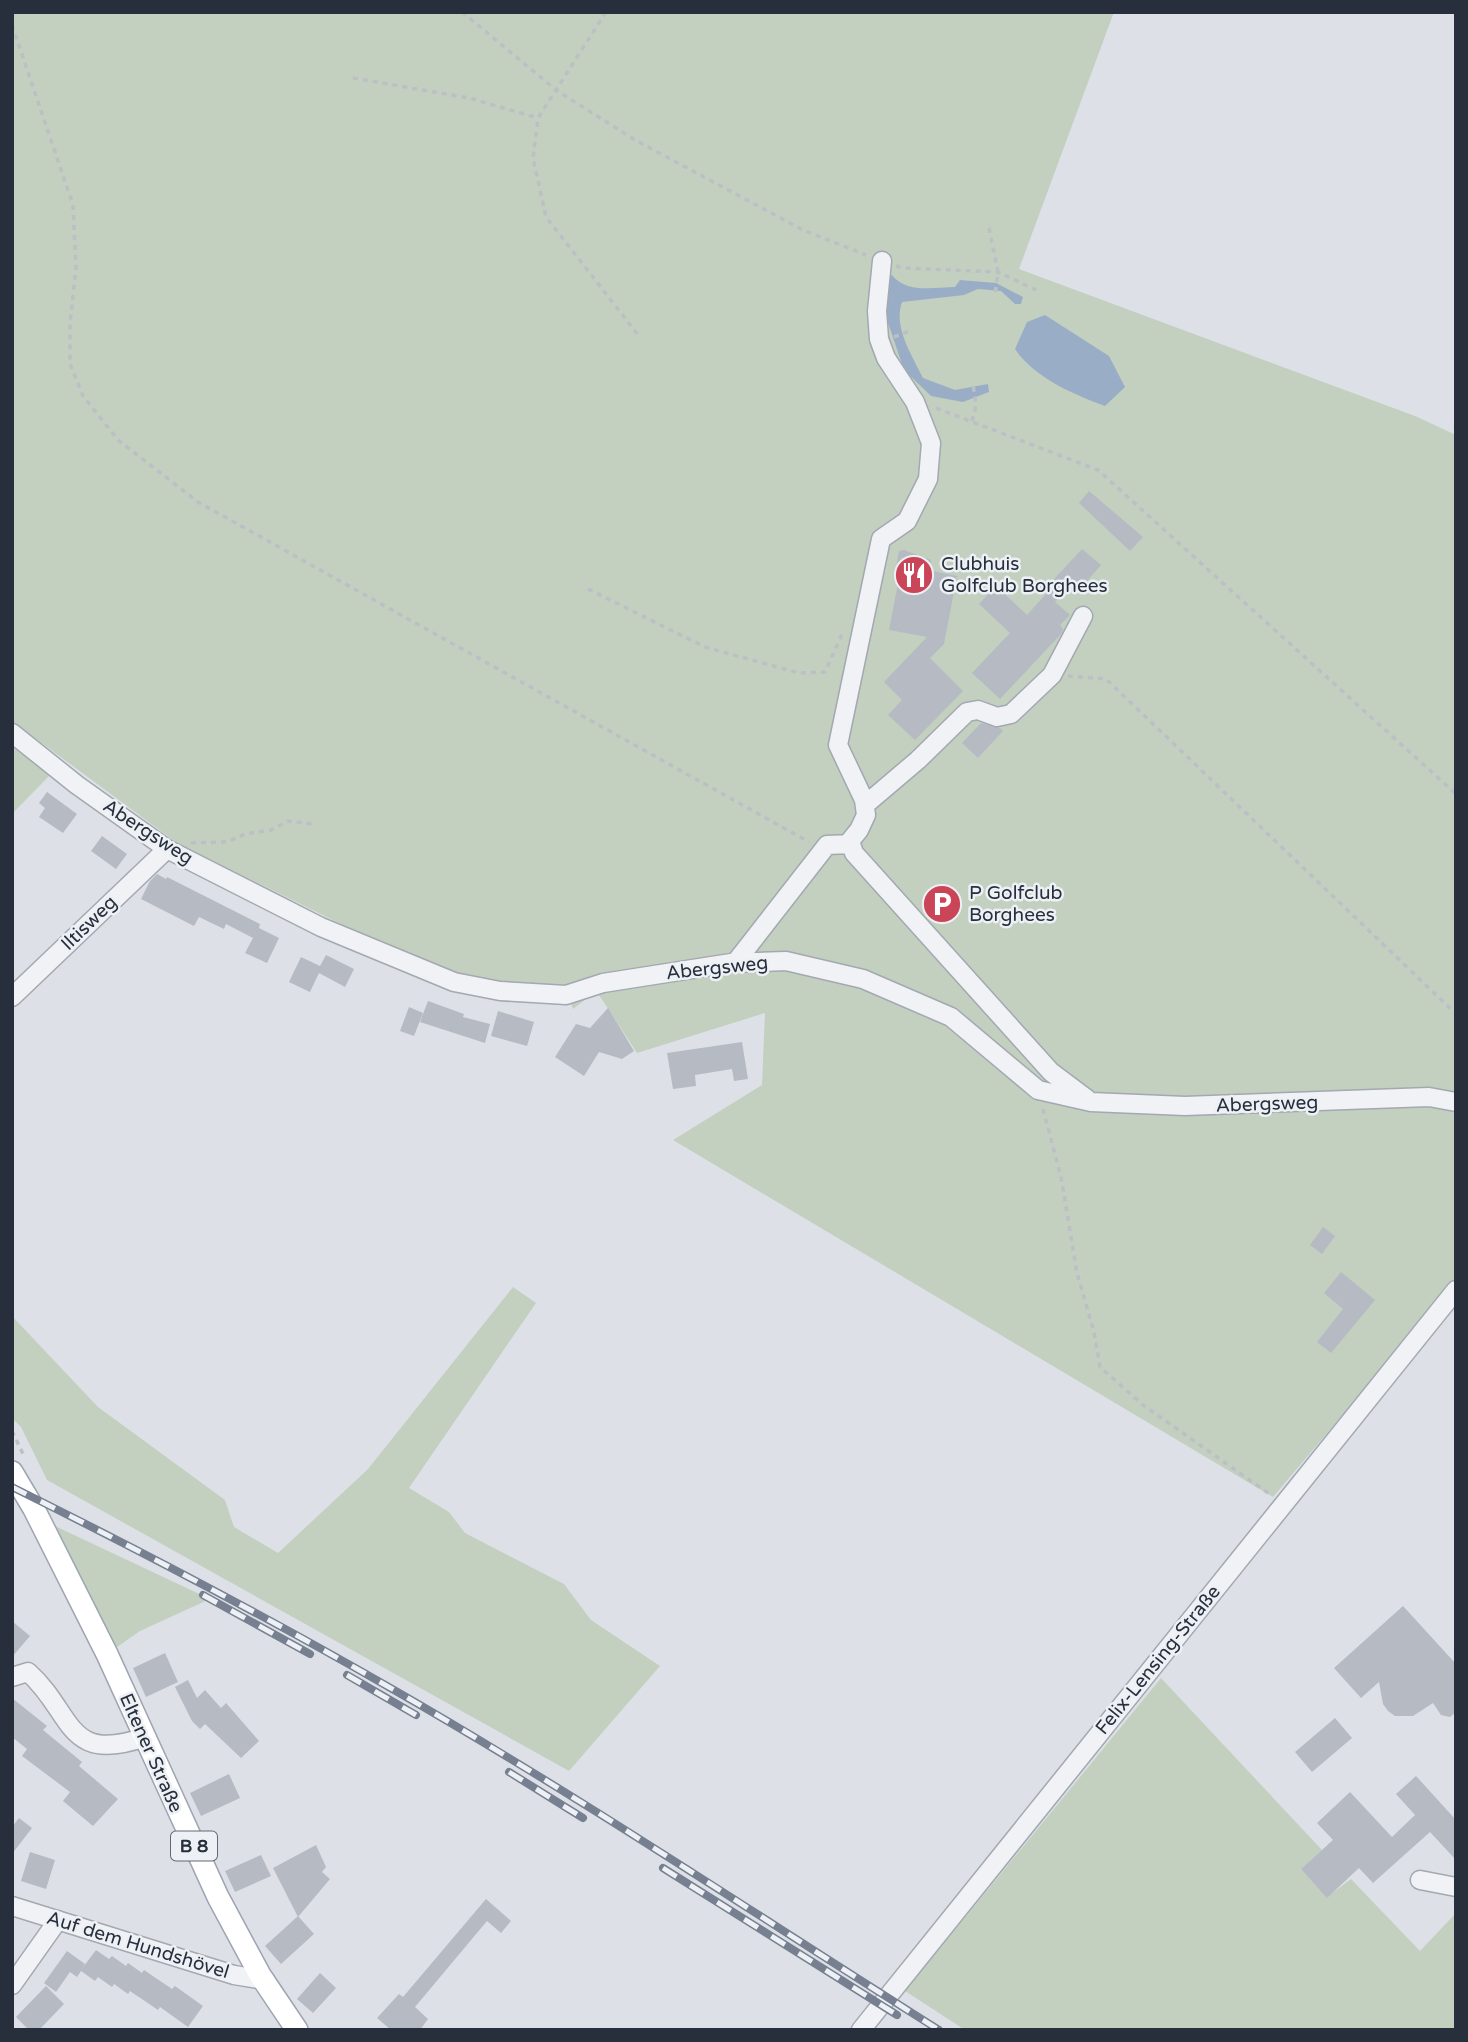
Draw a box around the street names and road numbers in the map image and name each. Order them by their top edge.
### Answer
street label: Abergsweg [99,795,197,869]
street label: Iltisweg [57,891,121,955]
street label: Abergsweg [665,952,769,984]
street label: Abergsweg [1215,1091,1319,1117]
street label: Felix-Lensing-Straße [1091,1581,1225,1739]
street label: Eltener Straße [115,1690,187,1816]
road number: B 8 [171,1832,217,1860]
street label: Auf dem Hundshövel [44,1907,232,1983]

